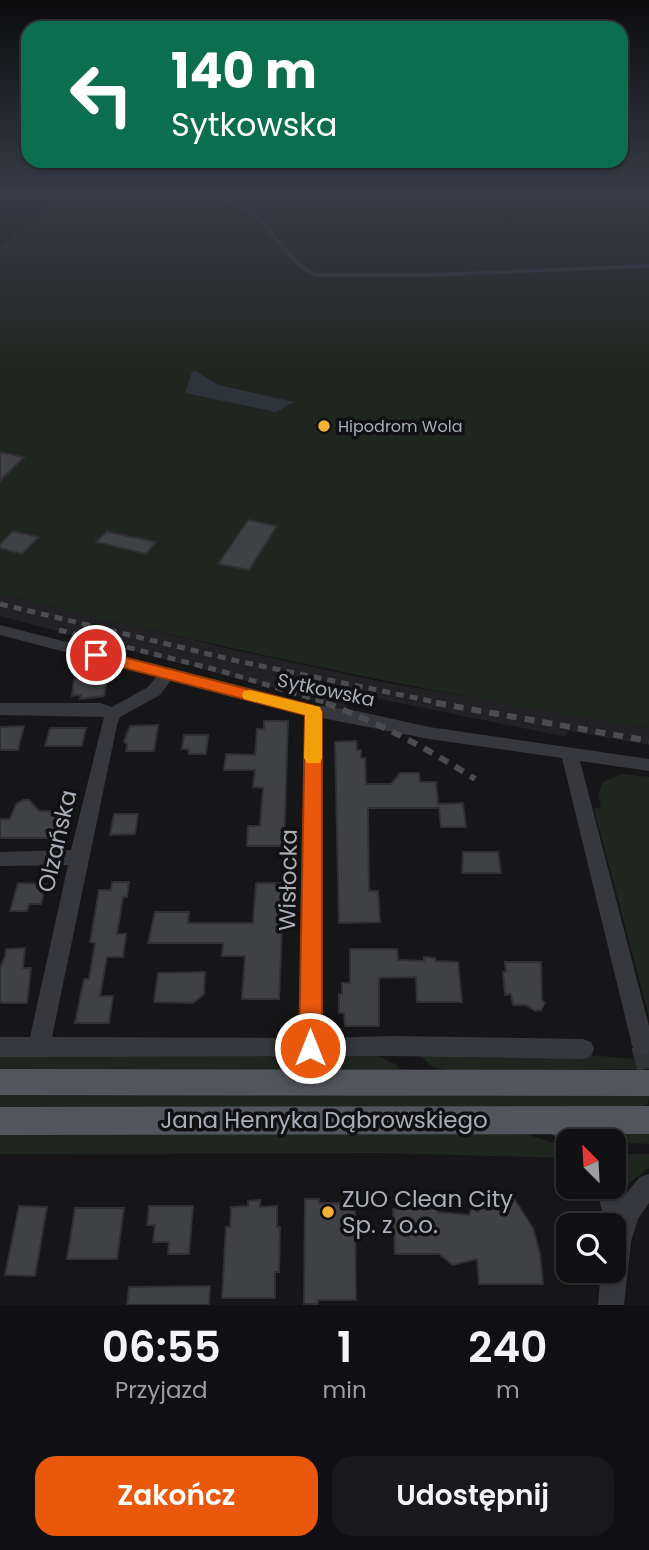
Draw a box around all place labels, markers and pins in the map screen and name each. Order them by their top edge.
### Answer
place label: Hipodrom Wola [338,415,462,438]
marker: Hipodrom Wola [316,418,332,434]
pin [66,625,126,685]
place label: ZUO Clean City Sp. z o.o. [342,1183,513,1241]
marker: ZUO Clean City Sp. z o.o. [320,1204,336,1220]

